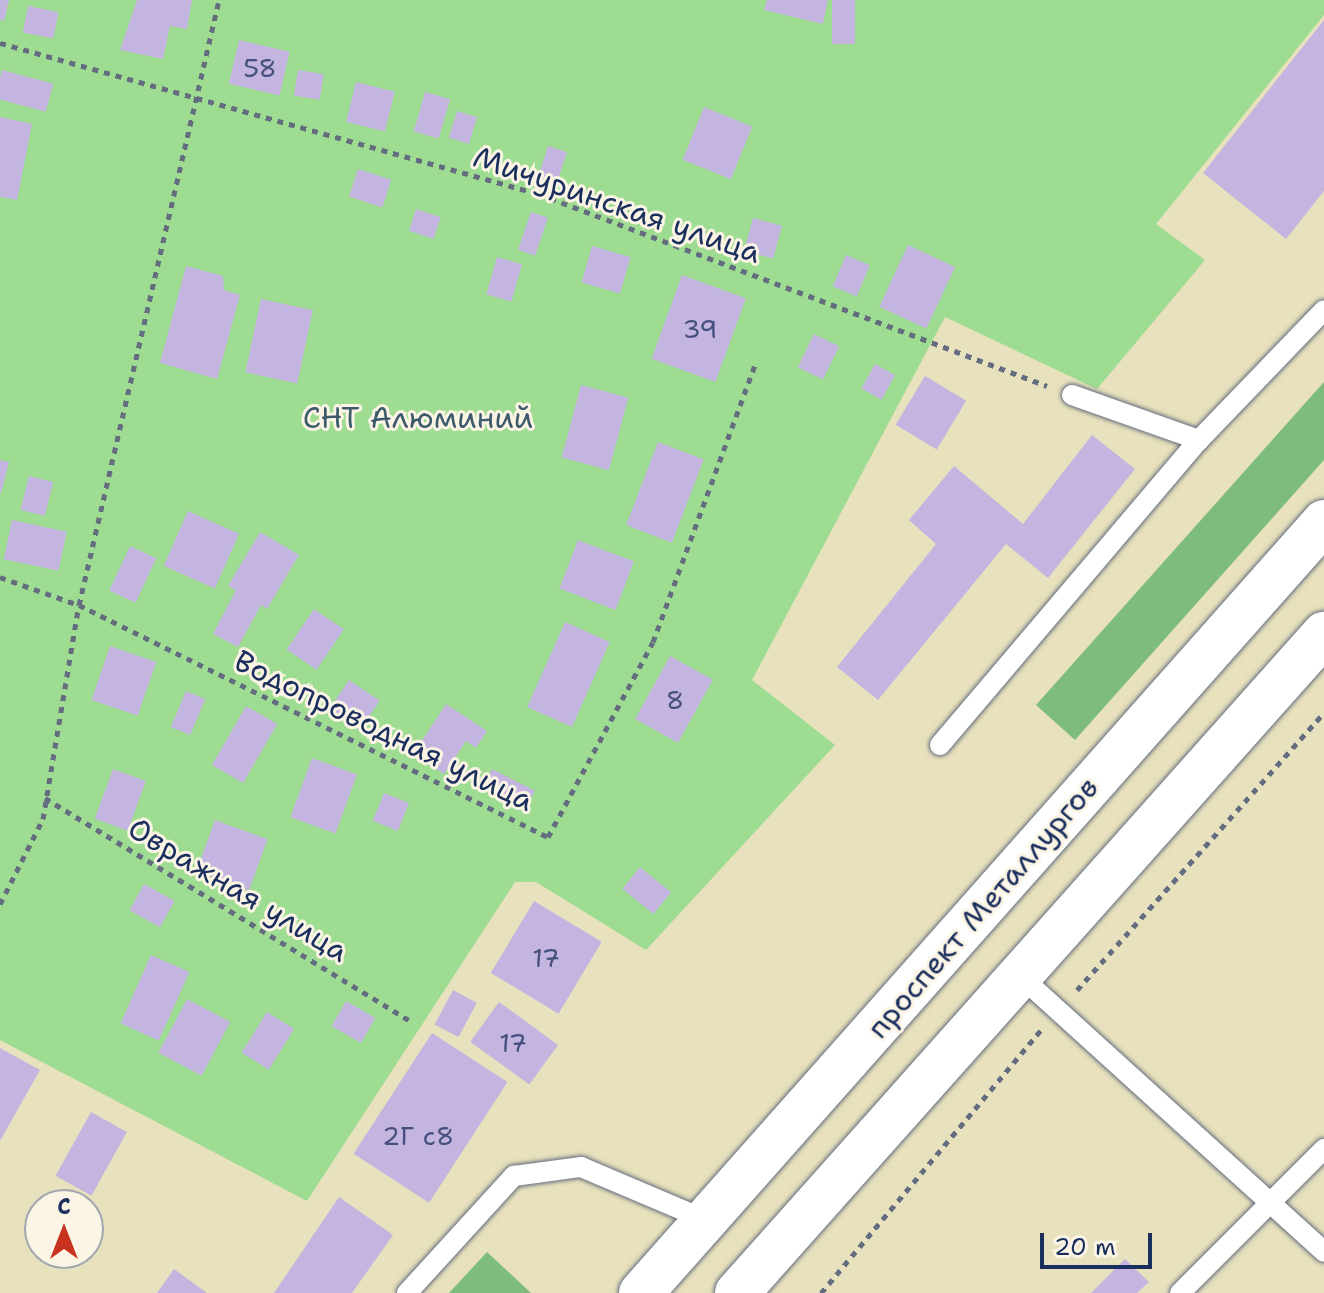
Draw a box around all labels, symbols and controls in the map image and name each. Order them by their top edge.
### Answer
house number: 58 [243,52,277,84]
street label: Мичуринская улица [469,139,765,271]
house number: 39 [683,313,717,345]
park label: СНТ Алюминий [303,400,533,436]
street label: Водопроводная улица [228,643,540,819]
house number: 8 [666,684,684,716]
street label: проспект Металлургов [860,770,1106,1046]
street label: Овражная улица [121,810,355,970]
house number: 17 [532,942,560,974]
house number: 17 [499,1027,527,1059]
house number: 2Г с8 [382,1120,454,1152]
north arrow [24,1189,104,1269]
text: С [57,1192,71,1221]
scale bar [1044,1217,1156,1267]
text: 20 m [1054,1231,1116,1263]

